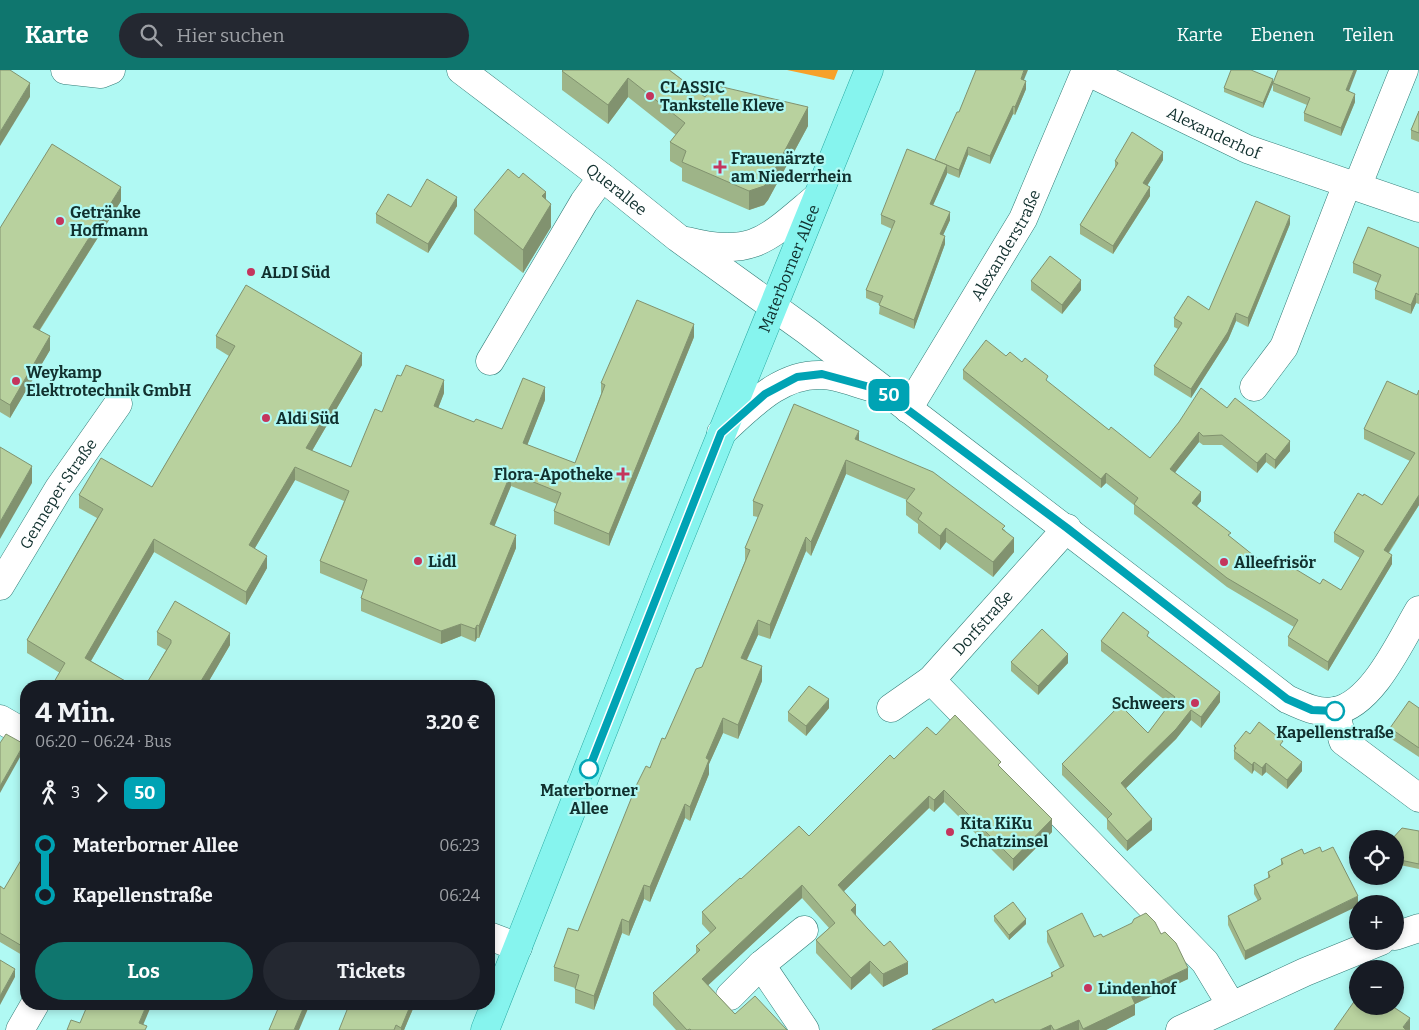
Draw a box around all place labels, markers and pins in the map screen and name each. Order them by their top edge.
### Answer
place label: CLASSIC Tankstelle Kleve [660,78,784,115]
marker: CLASSIC Tankstelle Kleve [644,90,656,102]
place label: Frauenärzte am Niederrhein [731,149,852,186]
marker: Frauenärzte am Niederrhein [713,160,727,174]
place label: Getränke Hoffmann [70,203,149,240]
marker: Getränke Hoffmann [54,215,66,227]
place label: ALDI Süd [261,263,331,282]
marker: ALDI Süd [245,266,257,278]
place label: Weykamp Elektrotechnik GmbH [26,363,192,400]
marker: Weykamp Elektrotechnik GmbH [10,375,22,387]
place label: Aldi Süd [276,409,339,428]
marker: Aldi Süd [260,412,272,424]
place label: Flora-Apotheke [494,465,613,484]
marker: Flora-Apotheke [617,468,629,480]
place label: Lidl [428,552,457,571]
place label: Alleefrisör [1234,553,1317,572]
marker: Lidl [412,555,424,567]
marker: Alleefrisör [1218,556,1230,568]
place label: Schweers [1112,694,1185,713]
marker: Schweers [1189,697,1201,709]
marker: Kapellenstraße [1325,701,1345,721]
place label: Kapellenstraße [1276,723,1394,742]
marker: Materborner Allee [579,759,599,779]
place label: Materborner Allee [540,781,638,818]
place label: Kita KiKu Schatzinsel [960,814,1048,851]
marker: Kita KiKu Schatzinsel [944,826,956,838]
place label: Lindenhof [1098,979,1177,998]
marker: Lindenhof [1082,982,1094,994]

